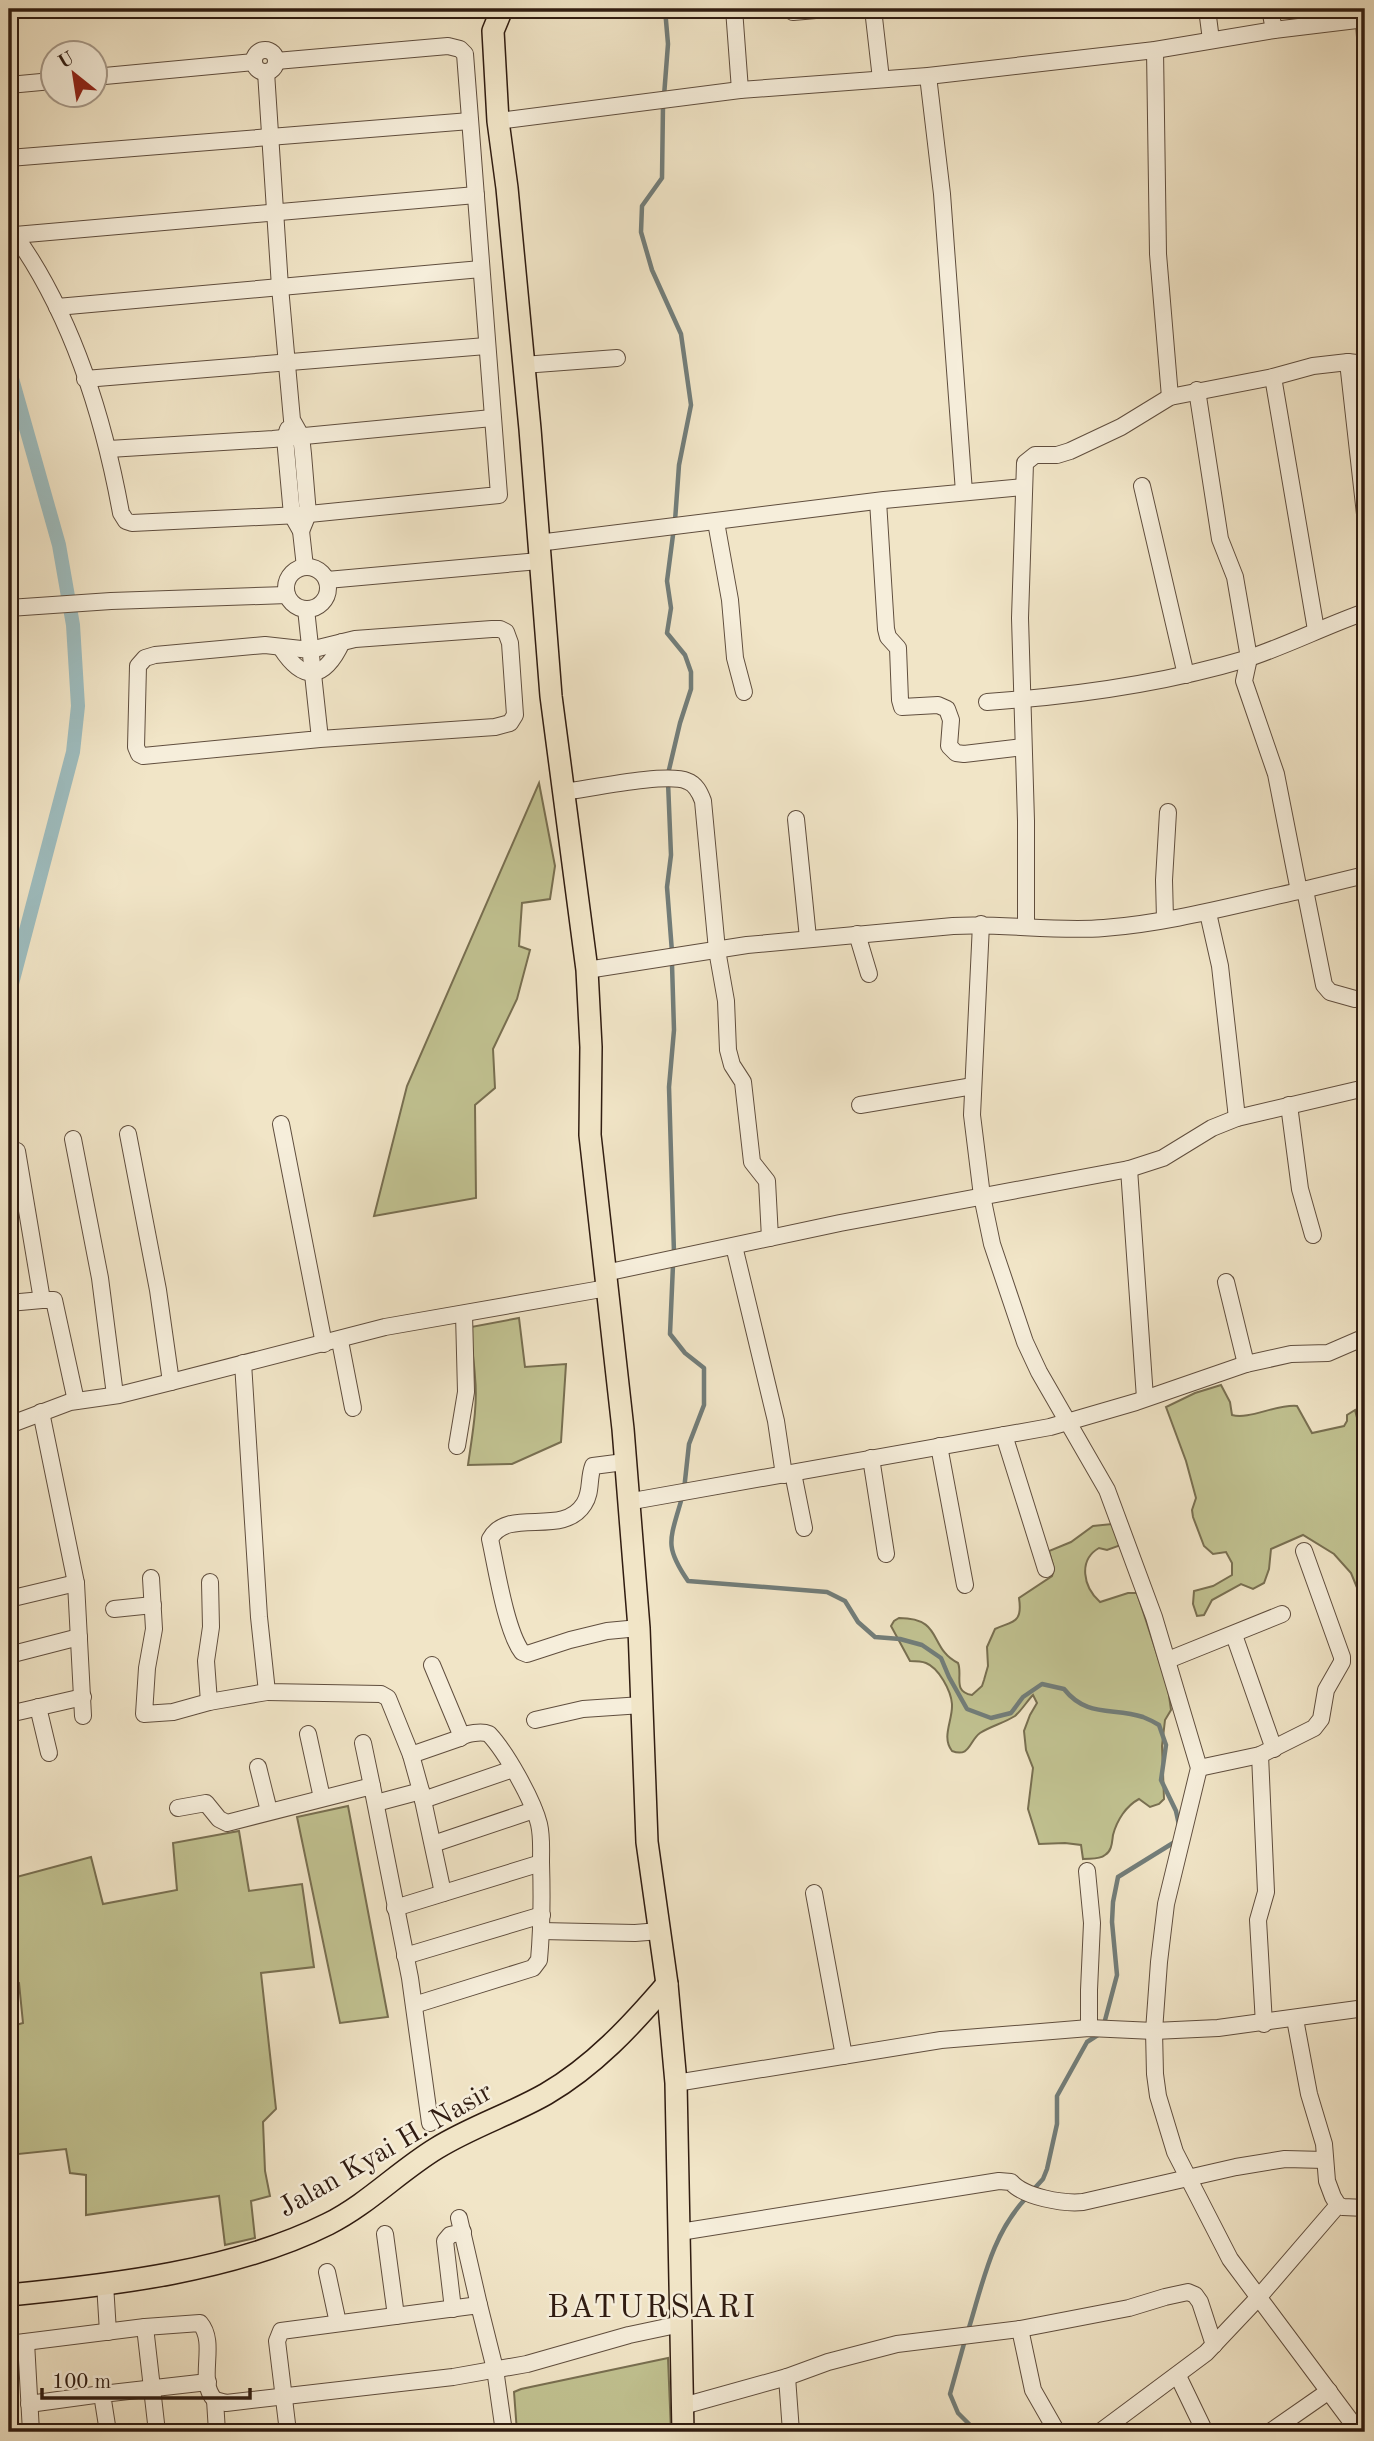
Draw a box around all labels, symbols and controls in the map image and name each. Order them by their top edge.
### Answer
north arrow [38,38,108,108]
text: U [55,49,78,73]
street label: Jalan Kyai H. Nasir [274,2078,498,2224]
district label: BATURSARI [547,2293,757,2325]
scale bar [42,2357,250,2401]
text: 100 m [52,2372,111,2393]

